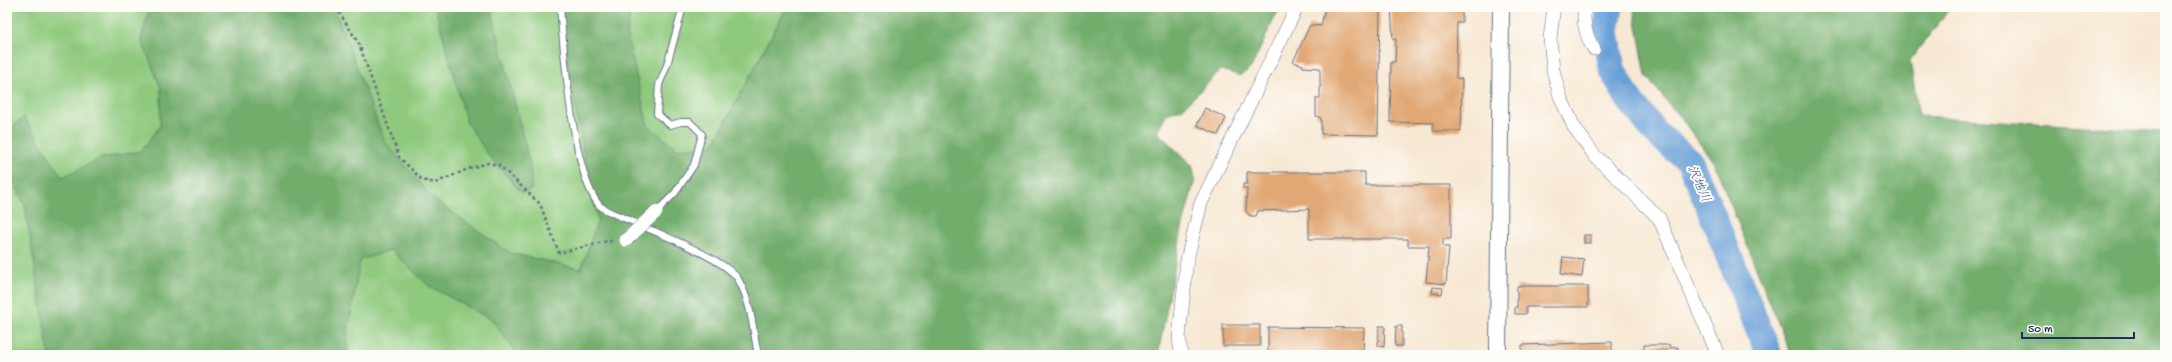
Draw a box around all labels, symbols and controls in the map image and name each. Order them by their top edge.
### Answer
water label: 沢地川 [1683,163,1714,205]
scale bar [2022,314,2134,340]
text: 50 m [2028,323,2053,337]

